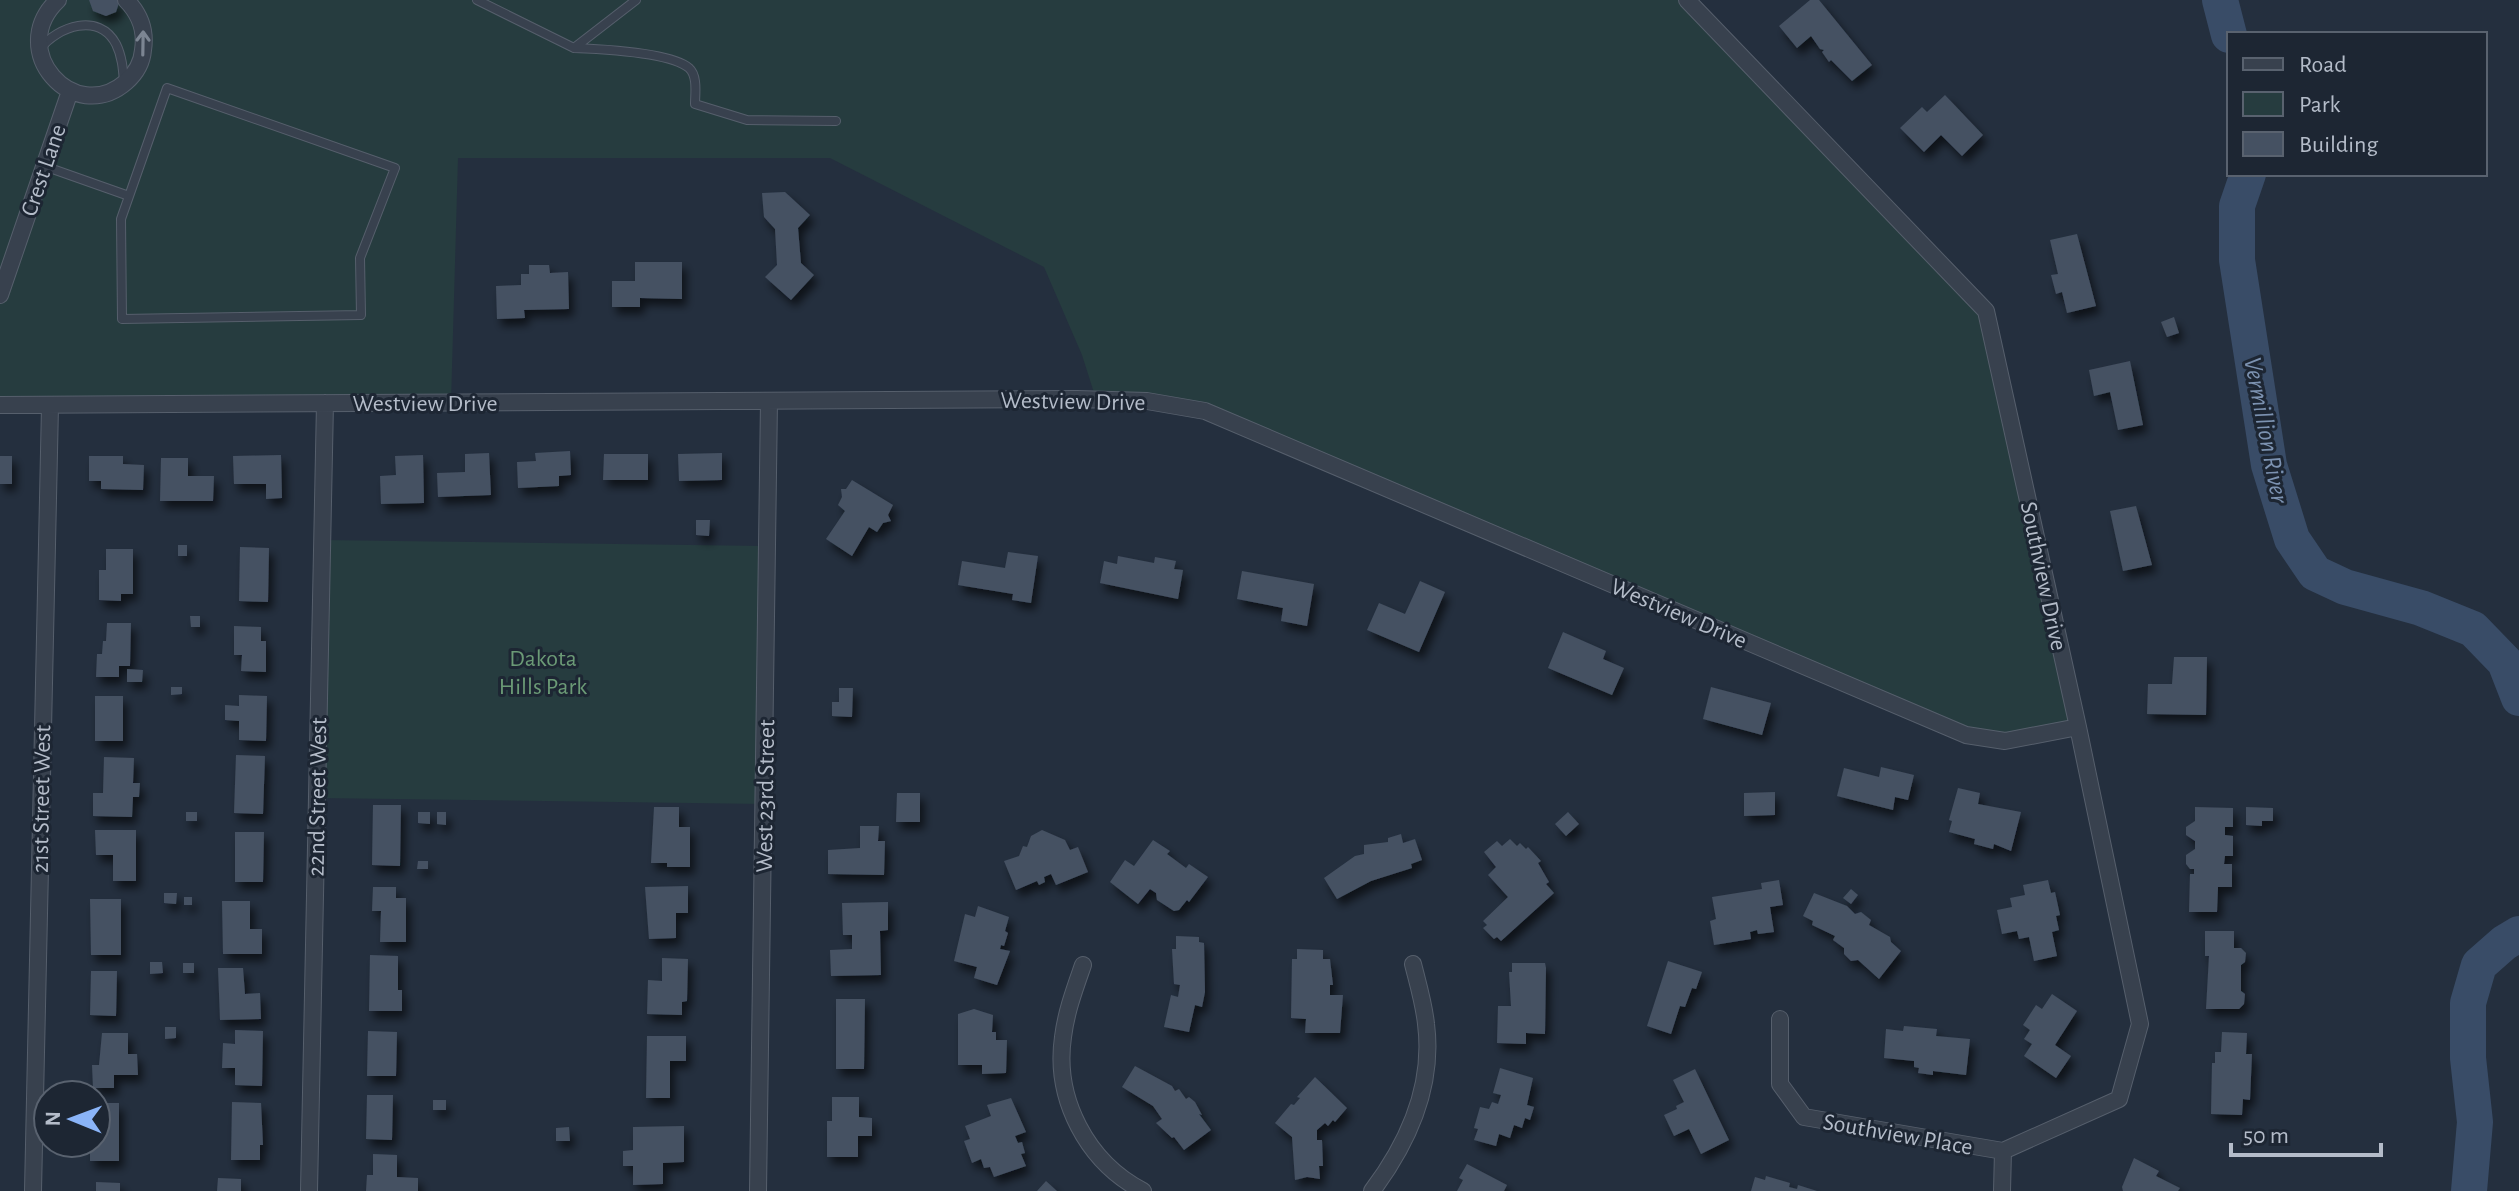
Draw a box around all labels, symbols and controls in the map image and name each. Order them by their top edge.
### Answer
one-way arrow [135,30,151,57]
legend [2227,32,2487,176]
text: Road [2299,53,2347,77]
text: Park [2299,93,2340,117]
street label: Crest Lane [17,121,71,219]
text: Building [2299,133,2378,157]
water label: Vermillion River [2239,355,2293,507]
street label: Westview Drive [1000,389,1146,415]
street label: Westview Drive [352,392,498,416]
street label: Southview Drive [2016,500,2071,653]
street label: Westview Drive [1607,575,1750,653]
park label: Dakota Hills Park [499,647,587,699]
street label: 22nd Street West [305,717,331,877]
street label: West 23rd Street [753,719,779,873]
street label: 21st Street West [29,724,55,873]
north arrow [32,1079,112,1159]
scale bar [2231,1107,2381,1157]
street label: Southview Place [1821,1110,1975,1160]
text: N [42,1111,64,1127]
text: 50 m [2243,1124,2289,1148]

